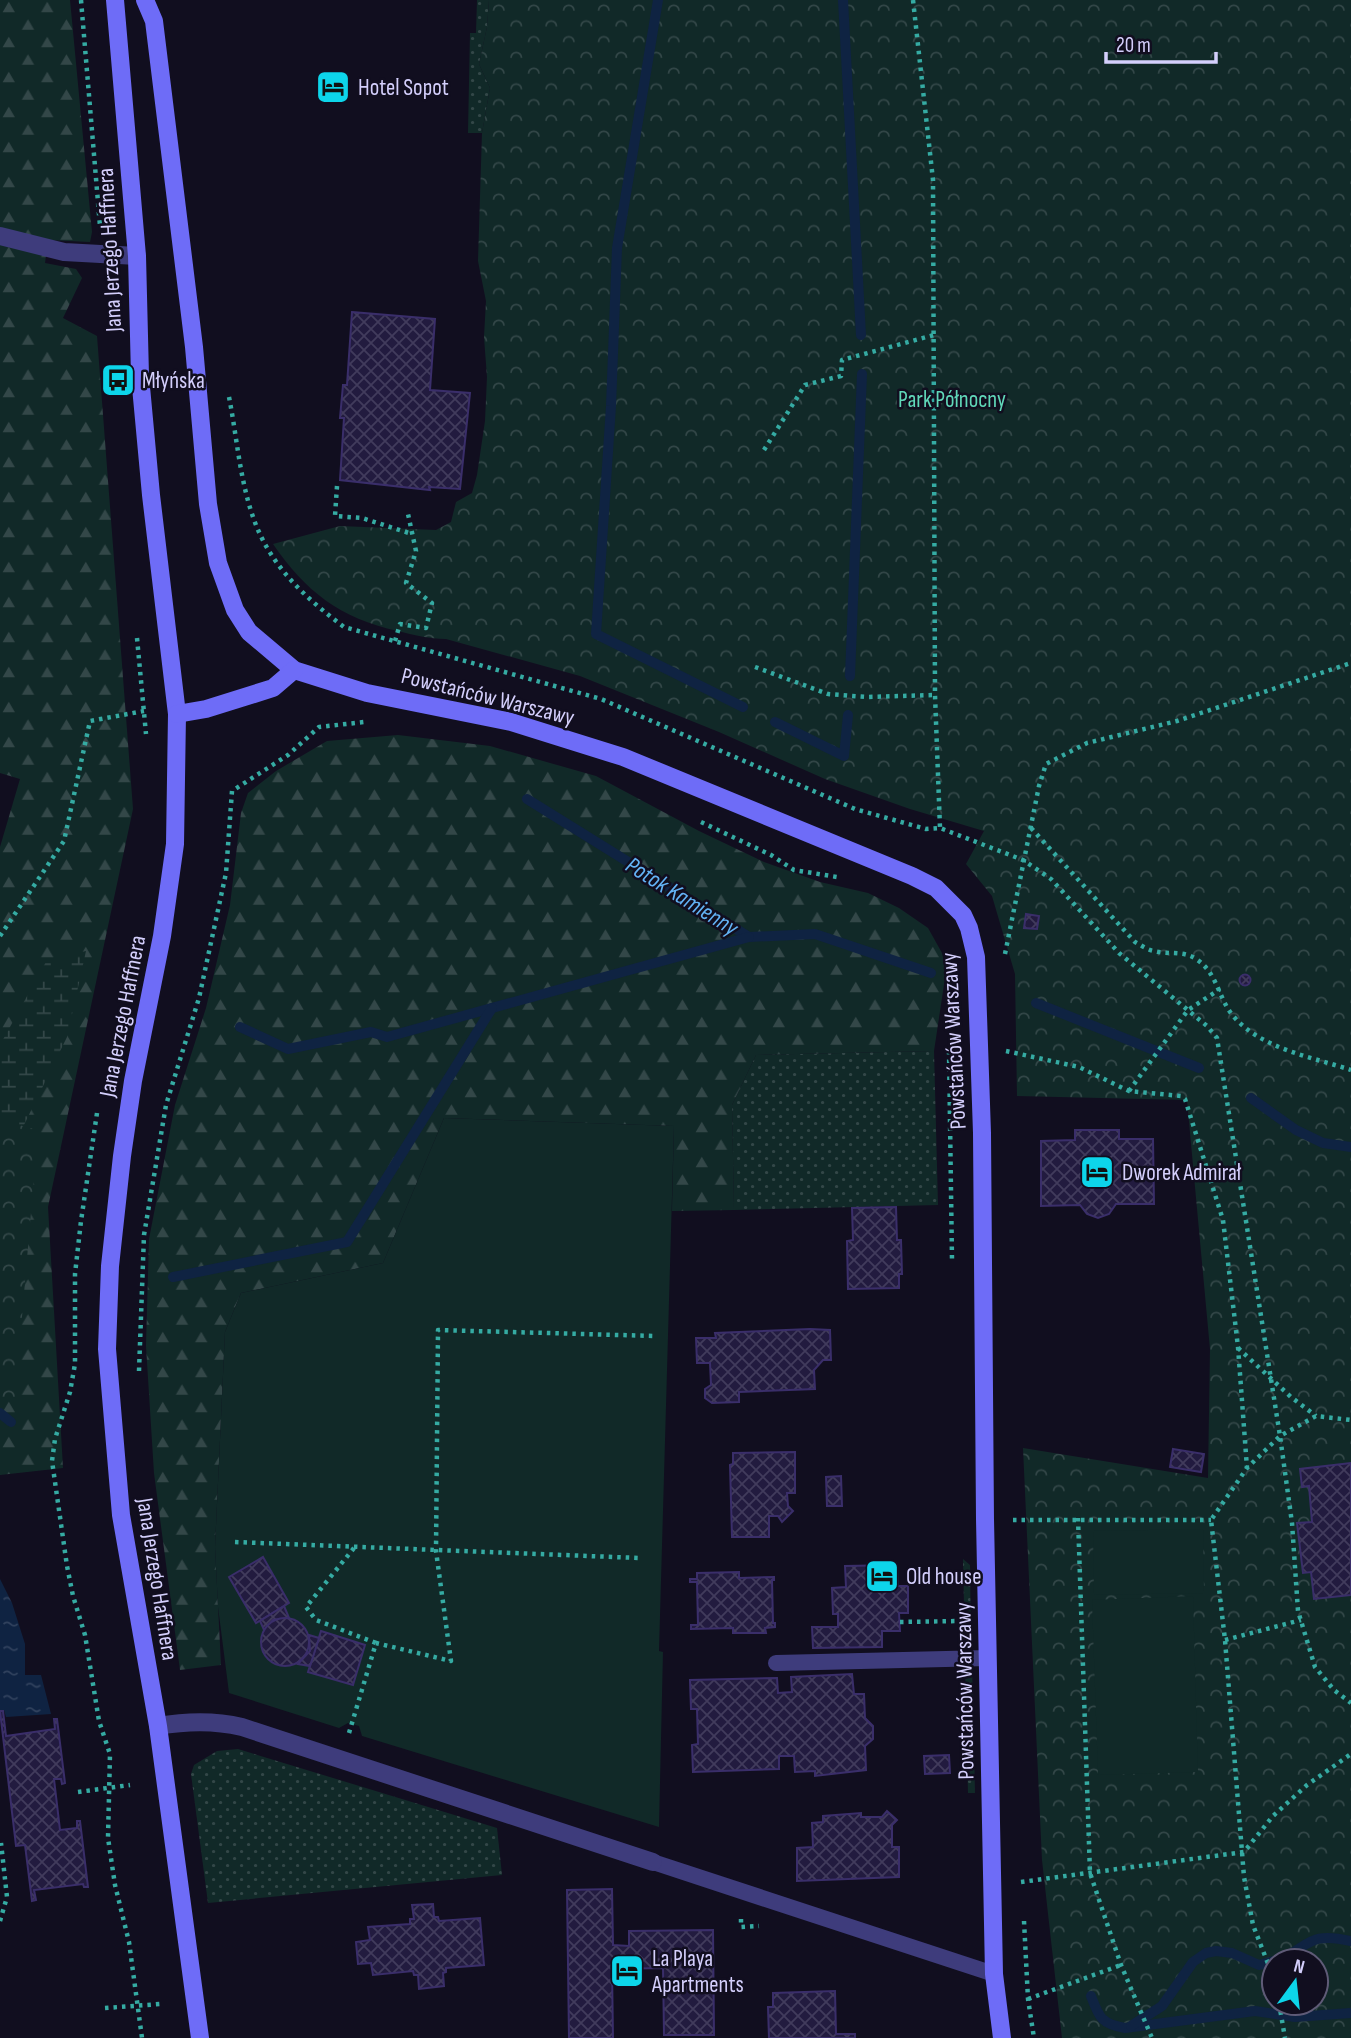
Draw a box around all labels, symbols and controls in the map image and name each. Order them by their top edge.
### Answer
scale bar [1106,21,1216,65]
text: 20 m [1116,33,1151,58]
hotel icon: Hotel Sopot [314,68,352,106]
place label: Hotel Sopot [358,74,449,102]
street label: Jana Jerzego Haffnera [92,167,128,334]
bus stop icon: Młyńska [99,361,137,399]
place label: Młyńska [142,367,205,395]
park label: Park Północny [898,386,1006,414]
street label: Powstańców Warszawy [398,662,577,732]
water label: Potok Kamienny [620,850,744,943]
street label: Jana Jerzego Haffnera [93,933,152,1100]
street label: Powstańców Warszawy [935,952,973,1130]
hotel icon: Dworek Admirał [1078,1153,1116,1191]
place label: Dworek Admirał [1122,1159,1242,1187]
street label: Jana Jerzego Haffnera [130,1495,184,1662]
hotel icon: Old house [863,1557,901,1595]
place label: Old house [906,1563,981,1591]
street label: Powstańców Warszawy [949,1602,981,1780]
place label: La Playa Apartments [651,1945,744,1999]
north arrow [1260,1947,1330,2017]
hotel icon: La Playa Apartments [608,1952,646,1990]
text: N [1291,1955,1307,1979]

